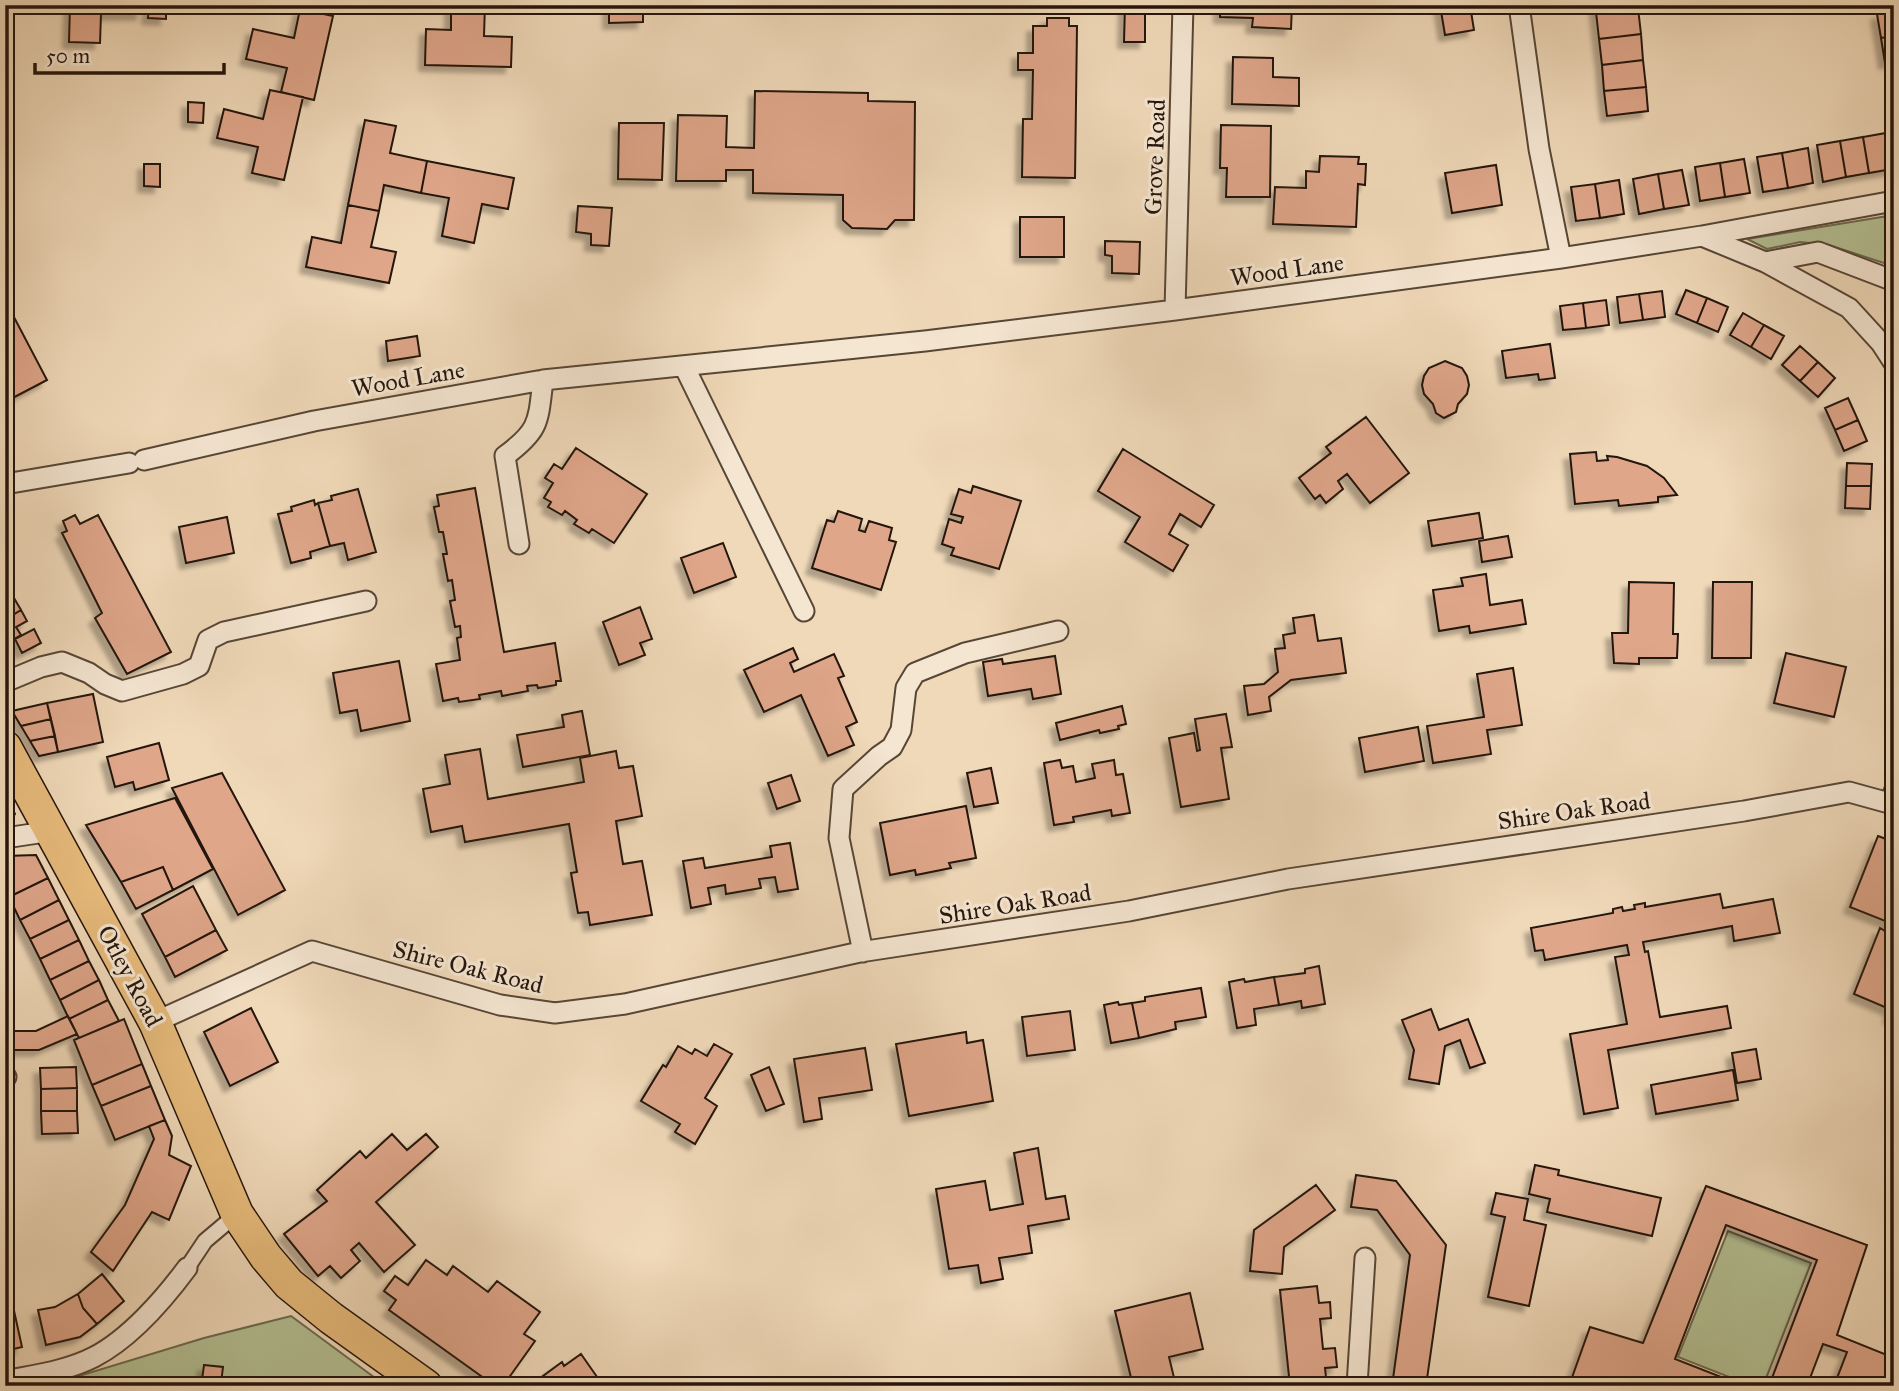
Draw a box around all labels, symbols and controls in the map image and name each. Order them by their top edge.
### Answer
scale bar [35,32,224,76]
text: 50 m [46,43,91,69]
street label: Grove Road [1138,98,1172,216]
street label: Wood Lane [1228,247,1346,293]
street label: Wood Lane [349,354,467,404]
street label: Shire Oak Road [1496,785,1652,837]
street label: Shire Oak Road [937,877,1093,931]
street label: Otley Road [91,920,169,1032]
street label: Shire Oak Road [390,934,546,1000]

